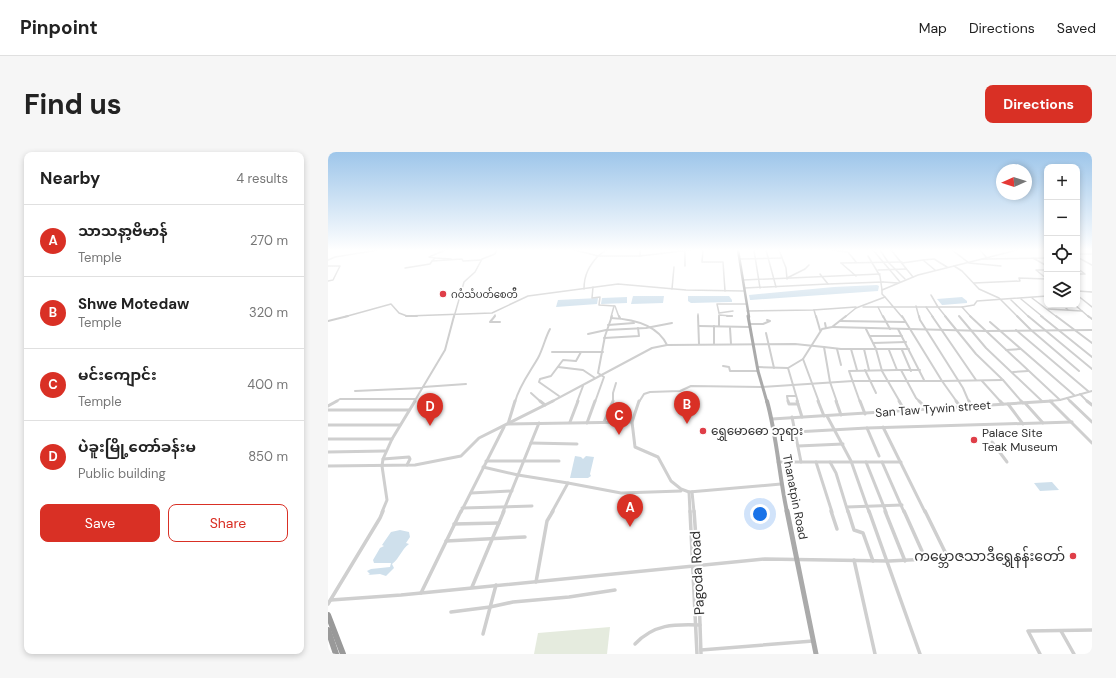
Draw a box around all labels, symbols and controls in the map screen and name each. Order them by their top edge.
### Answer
text: Pinpoint [20,15,98,40]
text: Map [919,19,947,37]
text: Directions [969,19,1035,37]
text: Saved [1057,19,1096,37]
button: Directions [985,85,1092,123]
text: Find us [24,86,122,123]
north arrow [996,164,1032,200]
map controls [1044,164,1080,308]
button: + [1044,164,1080,200]
text: Nearby [40,167,100,189]
text: 4 results [236,170,288,187]
button: − [1044,200,1080,236]
text: သာသနာ့ဗိမာန် [78,221,168,241]
text: A [48,232,58,249]
text: 270 m [250,232,288,249]
button: locate [1044,236,1080,272]
text: Temple [78,249,122,266]
button: layers [1044,272,1080,308]
place label: ဂဝံသံပတ်စေတီ [451,287,518,301]
marker: ဂဝံသံပတ်စေတီ [438,289,448,299]
text: Shwe Motedaw [78,294,189,314]
text: B [49,304,57,321]
text: 320 m [249,304,288,321]
text: Temple [78,314,122,331]
text: မင်းကျောင်း [78,365,157,385]
text: C [48,376,58,393]
text: 400 m [247,376,288,393]
pin: B [674,391,700,424]
text: Temple [78,393,122,410]
pin: D [417,393,443,426]
street label: San Taw Tywin street [875,397,992,421]
pin: C [606,402,632,435]
place label: ရွှေမောဓော ဘုရား [711,423,803,441]
place label: Palace Site Teak Museum [982,425,1058,455]
marker: ရွှေမောဓော ဘုရား [698,426,708,436]
marker: Palace Site Teak Museum [969,435,979,445]
text: ပဲခူးမြို့တော်ခန်းမ [78,437,196,457]
text: D [48,448,58,465]
text: 850 m [248,448,288,465]
street label: Thanatpin Road [779,453,811,541]
text: Public building [78,465,166,482]
pin: A [617,494,643,527]
button: Save [40,504,160,542]
button: Share [168,504,288,542]
your location [750,504,770,524]
street label: Pagoda Road [686,531,708,615]
place label: ကမ္ဘောဇသာဒီရွှေနန်းတော် [914,546,1065,568]
marker: ကမ္ဘောဇသာဒီရွှေနန်းတော် [1068,551,1078,561]

